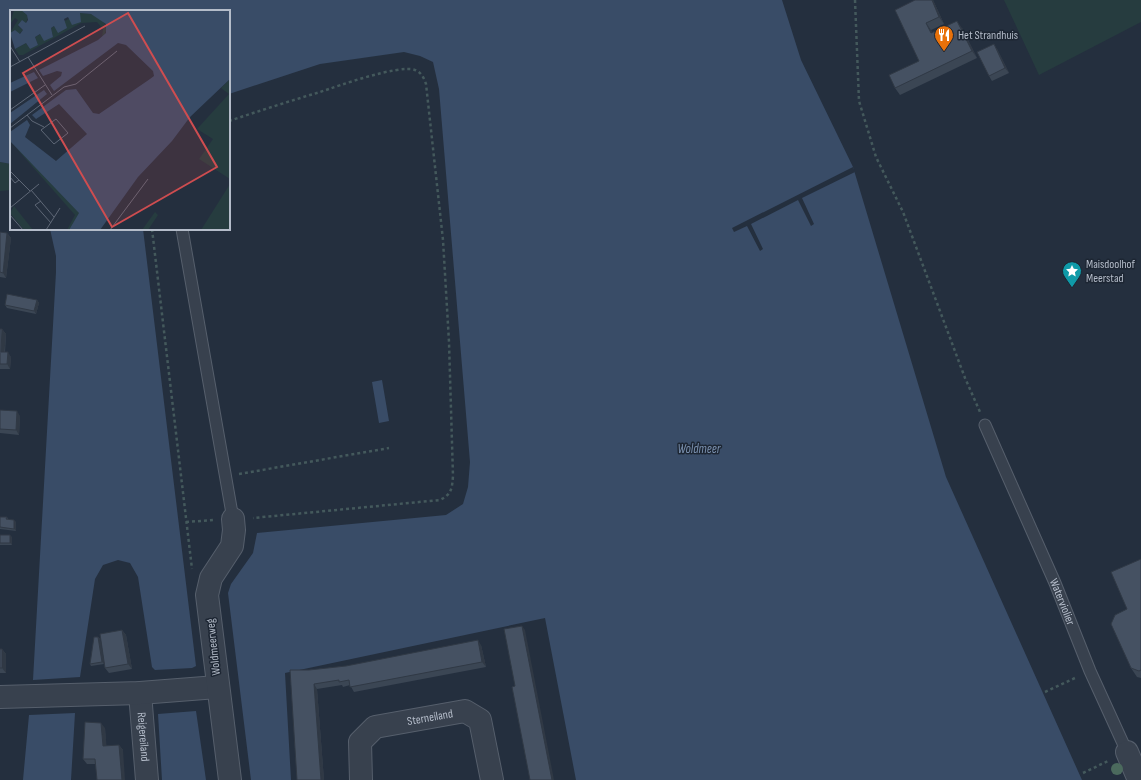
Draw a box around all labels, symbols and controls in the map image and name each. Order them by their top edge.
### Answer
inset map [10,10,230,230]
restaurant icon: Het Strandhuis [933,24,955,52]
place label: Het Strandhuis [958,28,1018,43]
place label: Maisdoolhof Meerstad [1086,257,1136,286]
place icon: Maisdoolhof Meerstad [1061,260,1083,288]
water label: Woldmeer [678,441,722,457]
street label: Waterviolier [1046,576,1078,628]
street label: Woldmeerweg [203,618,224,676]
street label: Sterneiland [406,706,454,729]
street label: Reigereiland [134,712,152,762]

